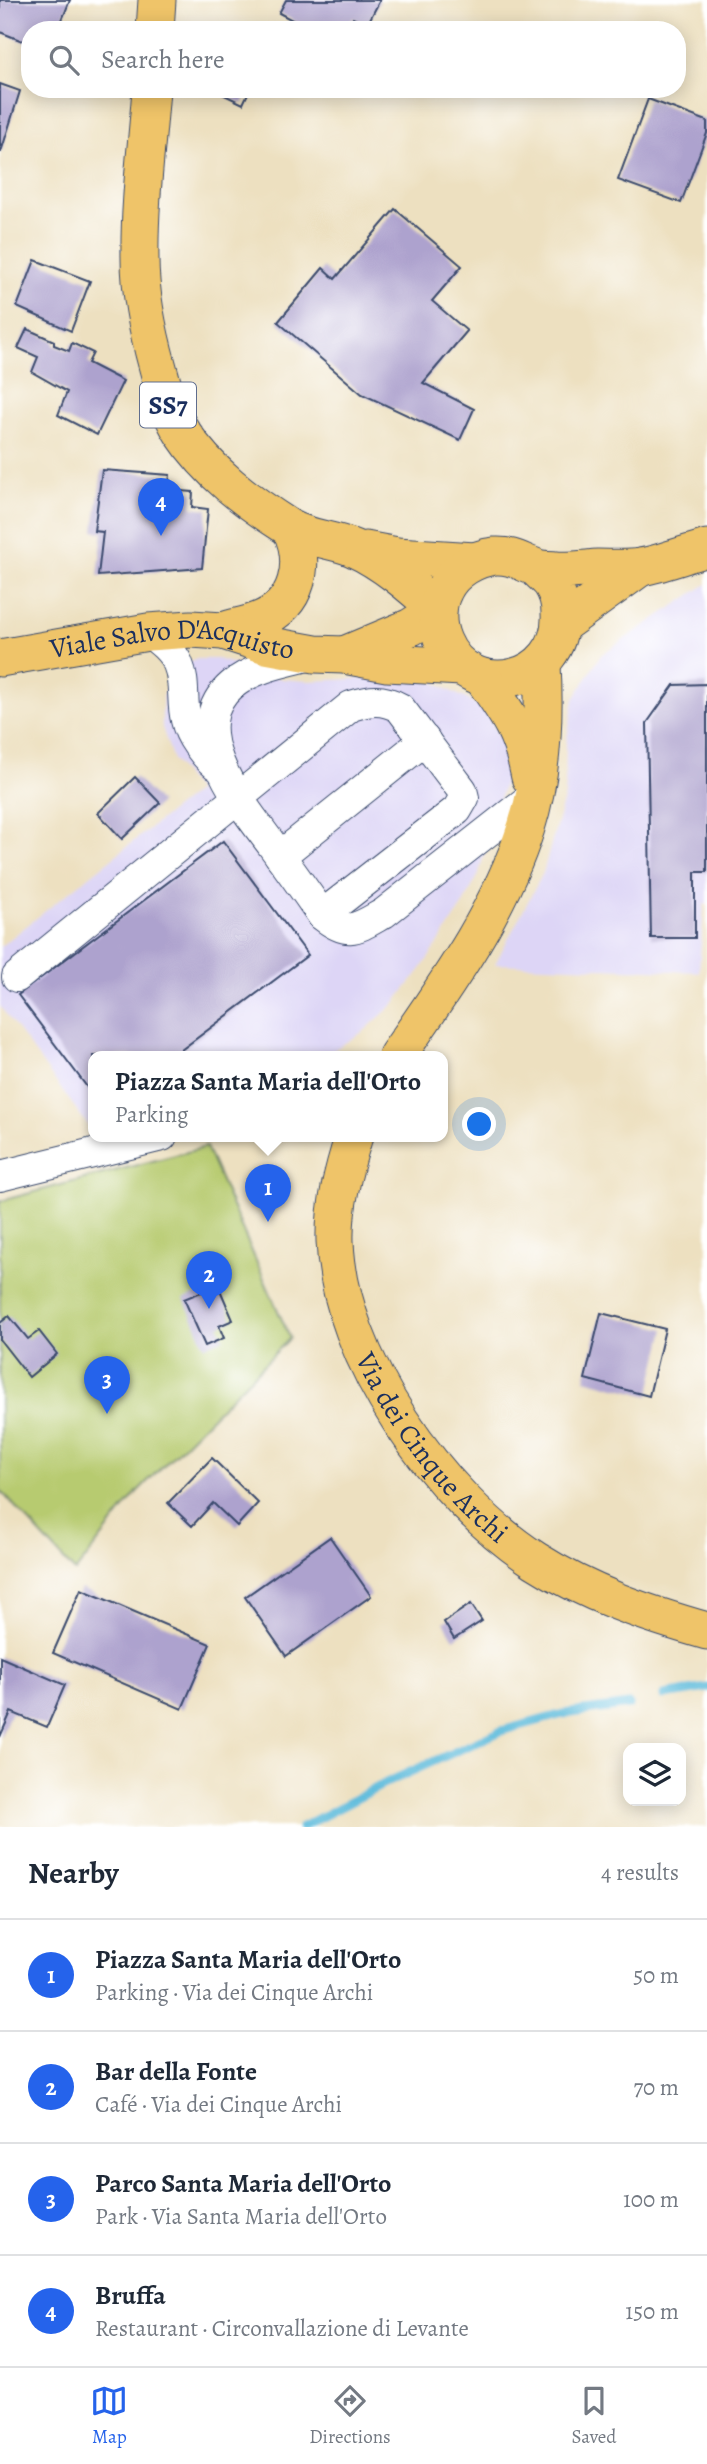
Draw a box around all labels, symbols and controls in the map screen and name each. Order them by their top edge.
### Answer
search box [21,21,686,98]
icon: search [45,41,83,79]
text: Search here [101,42,225,77]
road number: SS7 [140,382,196,428]
pin: 4 [138,478,184,536]
street label: Viale Salvo D'Acquisto [46,610,297,669]
popup [88,1051,448,1142]
text: Piazza Santa Maria dell'Orto [115,1064,421,1099]
text: Parking [115,1099,189,1130]
your location [462,1107,496,1141]
pin: 1 [245,1164,291,1222]
pin: 2 [186,1251,232,1309]
street label: Via dei Cinque Archi [346,1345,516,1552]
pin: 3 [84,1356,130,1414]
map controls [623,1743,686,1806]
button: layers [623,1743,686,1806]
text: Nearby [28,1853,119,1893]
text: 4 results [601,1857,679,1888]
text: Piazza Santa Maria dell'Orto [95,1942,401,1977]
text: 1 [47,1960,55,1991]
text: 50 m [633,1960,679,1991]
text: Parking · Via dei Cinque Archi [95,1977,373,2008]
text: Bar della Fonte [95,2054,257,2089]
text: 2 [45,2072,57,2103]
text: 70 m [633,2072,679,2103]
text: Café · Via dei Cinque Archi [95,2089,342,2120]
text: Parco Santa Maria dell'Orto [95,2166,392,2201]
text: 3 [46,2184,56,2215]
text: 100 m [623,2184,679,2215]
text: Park · Via Santa Maria dell'Orto [95,2201,387,2232]
text: Bruffa [95,2278,166,2313]
text: 4 [46,2296,56,2327]
text: 150 m [625,2296,679,2327]
text: Restaurant · Circonvallazione di Levante [95,2313,469,2344]
tab: Map [90,2382,128,2450]
tab: Directions [309,2382,391,2450]
tab: Saved [572,2382,617,2450]

